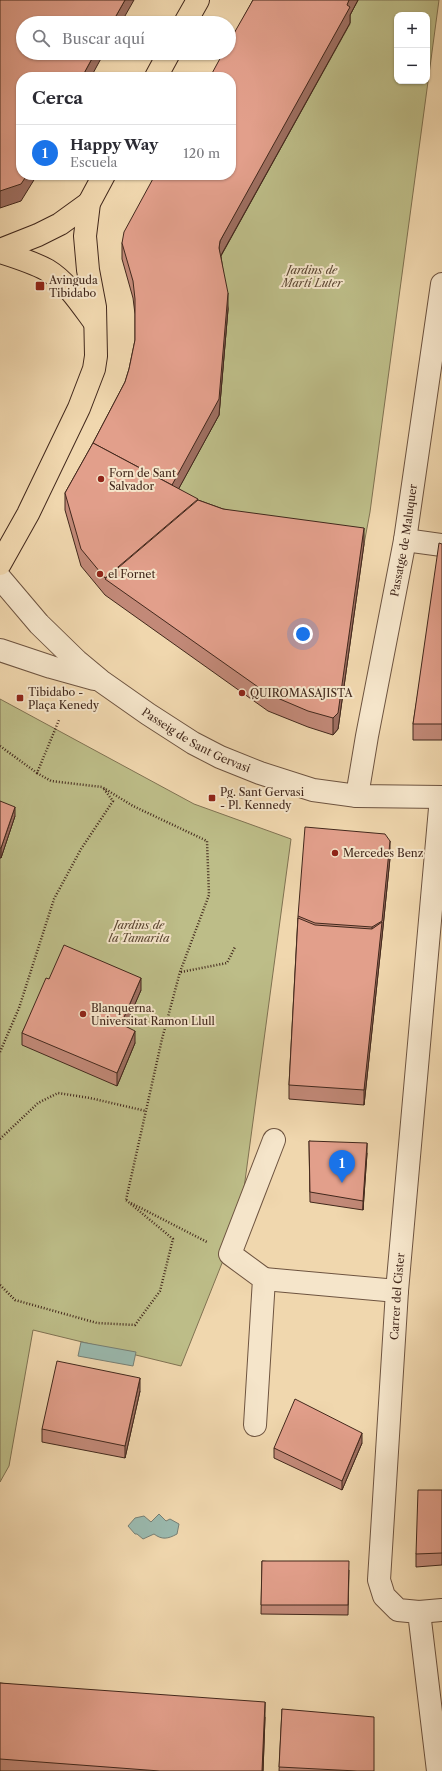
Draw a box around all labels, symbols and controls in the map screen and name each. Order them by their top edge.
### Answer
map controls [394,12,430,84]
button: + [394,12,430,48]
search box [16,16,236,60]
icon: search [30,27,52,49]
text: Buscar aquí [62,29,145,48]
button: − [394,48,430,84]
text: Cerca [32,88,83,108]
text: Happy Way [70,135,158,154]
text: 1 [42,145,48,161]
text: 120 m [183,145,220,161]
text: Escuela [70,154,117,170]
park label: Jardins de Martí Luter [280,263,343,290]
place label: Avinguda Tibidabo [48,273,98,300]
marker: Avinguda Tibidabo [34,280,46,292]
place label: Forn de Sant Salvador [109,466,176,493]
marker: Forn de Sant Salvador [96,474,106,484]
street label: Passatge de Maluquer [387,483,420,598]
place label: el Fornet [108,567,155,581]
marker: el Fornet [95,569,105,579]
your location [293,624,313,644]
place label: Tibidabo - Plaça Kenedy [28,685,100,712]
place label: QUIROMASAJISTA [250,686,354,700]
marker: QUIROMASAJISTA [237,688,247,698]
marker: Tibidabo - Plaça Kenedy [15,693,25,703]
street label: Passeig de Sant Gervasi [139,705,253,776]
place label: Pg. Sant Gervasi - Pl. Kennedy [220,785,305,812]
marker: Pg. Sant Gervasi - Pl. Kennedy [207,793,217,803]
place label: Mercedes Benz [343,846,424,860]
marker: Mercedes Benz [330,848,340,858]
park label: Jardins de la Tamarita [109,918,170,945]
place label: Blanquerna. Universitat Ramon Llull [91,1001,216,1028]
marker: Blanquerna. Universitat Ramon Llull [78,1009,88,1019]
pin: 1 [329,1150,355,1183]
street label: Carrer del Cister [387,1252,407,1340]

